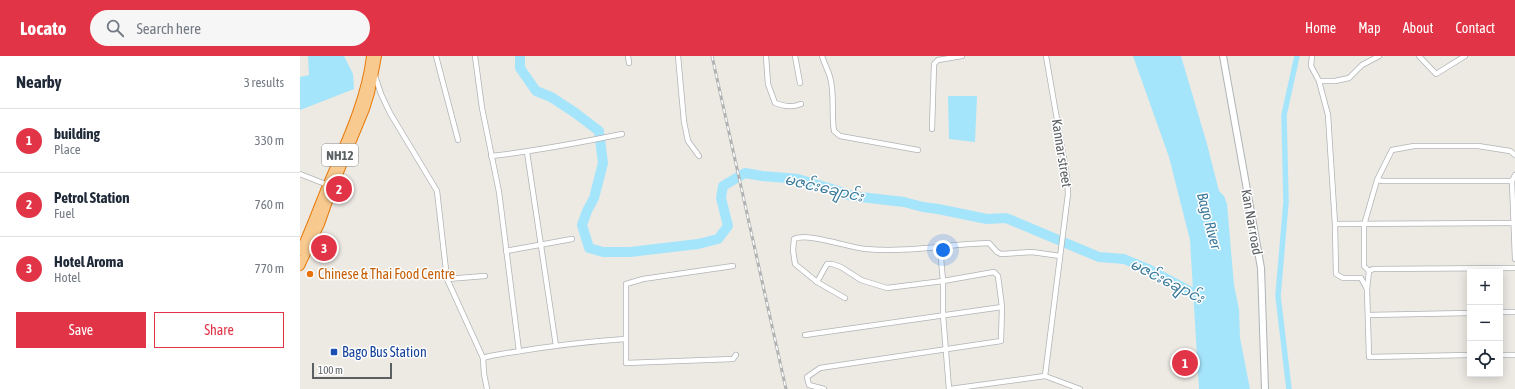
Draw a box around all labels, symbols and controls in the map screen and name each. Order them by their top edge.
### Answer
search box [90,10,370,46]
text: Locato [20,17,66,39]
icon: search [104,17,126,39]
text: Search here [136,20,201,37]
text: Home [1305,20,1336,36]
text: Map [1358,20,1381,36]
text: About [1403,20,1434,36]
text: Contact [1456,20,1495,36]
text: Nearby [16,72,62,92]
text: 3 results [244,75,284,90]
street label: Kannar street [1049,118,1075,188]
text: building [54,125,100,142]
text: 1 [26,133,32,148]
text: 330 m [255,133,284,148]
text: Place [54,142,81,157]
road number: NH12 [322,144,358,166]
water label: မဇင်းချောင်း [782,168,866,209]
pin: 2 [326,174,352,204]
street label: Kan Nar road [1238,188,1266,256]
text: Petrol Station [54,189,130,206]
water label: Bago River [1194,191,1225,252]
text: 2 [26,197,32,212]
text: 760 m [255,197,284,212]
text: Fuel [54,206,75,221]
pin: 3 [311,233,337,263]
your location [933,240,953,260]
text: Hotel Aroma [54,253,123,270]
water label: မဇင်းချောင်း [1126,253,1209,310]
text: 3 [26,261,32,276]
text: 770 m [255,261,284,276]
place label: Chinese & Thai Food Centre [318,266,455,282]
marker: Chinese & Thai Food Centre [305,269,315,279]
map controls [1467,269,1503,377]
button: + [1467,269,1503,305]
text: Hotel [54,270,81,285]
button: − [1467,305,1503,341]
button: Save [16,312,146,348]
button: Share [154,312,284,348]
button: locate [1467,341,1503,377]
place label: Bago Bus Station [342,344,427,360]
marker: Bago Bus Station [329,347,339,357]
pin: 1 [1172,348,1198,378]
scale bar [312,361,392,380]
text: 100 m [318,364,343,376]

